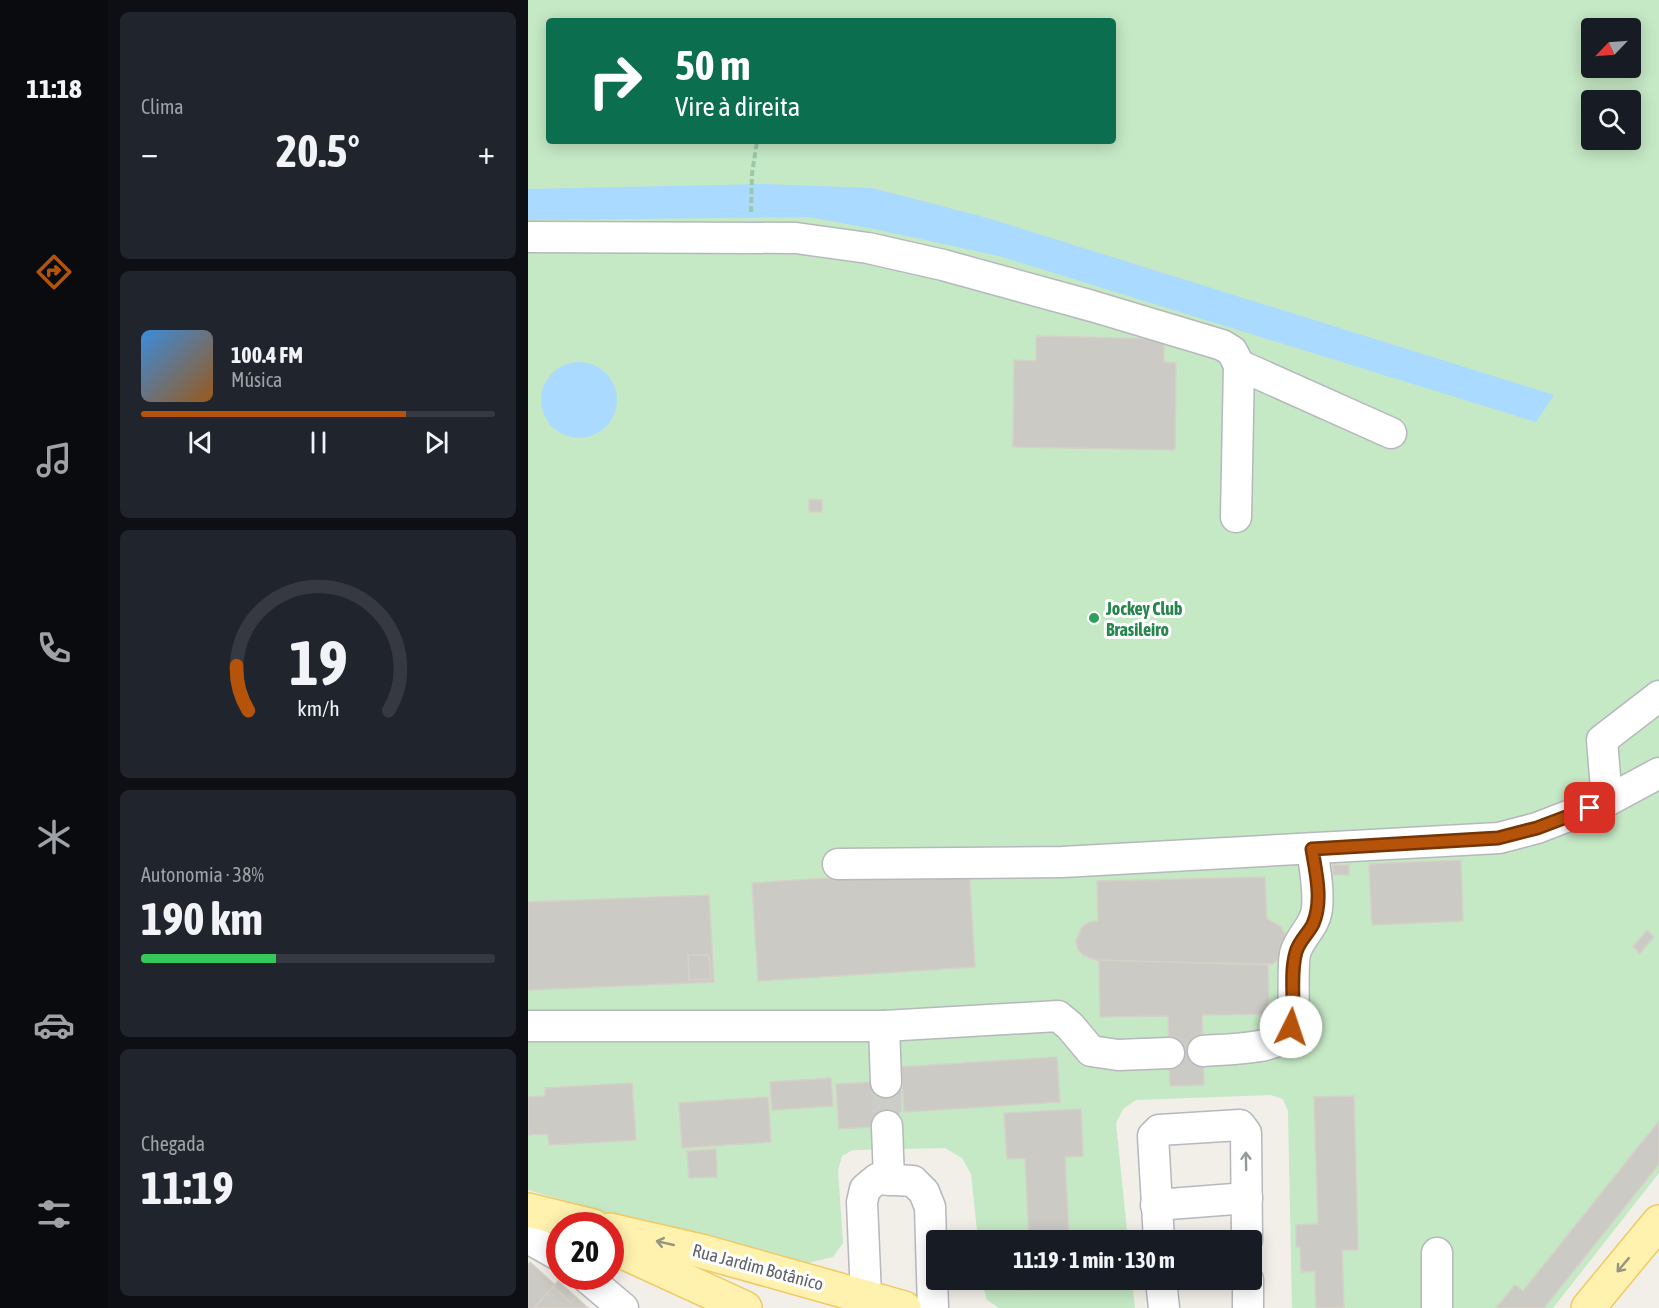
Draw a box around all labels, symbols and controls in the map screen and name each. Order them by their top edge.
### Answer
north arrow [1581,18,1641,78]
map controls [1581,18,1641,150]
text: 50 m [675,41,750,89]
icon: right [576,42,654,120]
text: 11:18 [26,73,82,104]
button: search [1581,90,1641,150]
text: Vire à direita [675,91,800,122]
text: Clima [141,95,184,118]
text: 20.5° [276,125,360,177]
text: − [141,133,158,171]
text: + [478,133,495,171]
icon: directions [33,251,75,293]
text: 100.4 FM [231,342,303,368]
text: Música [231,368,282,391]
icon: previous [184,426,217,459]
icon: pause [302,426,335,459]
icon: next [420,426,453,459]
icon: music [33,439,75,481]
place label: Jockey Club Brasileiro [1105,598,1182,640]
marker: Jockey Club Brasileiro [1087,611,1101,625]
icon: phone [33,627,75,669]
text: 19 [289,627,347,698]
text: km/h [297,696,339,721]
pin [1564,782,1615,833]
icon: arrive [1573,791,1606,824]
icon: climate [33,816,75,858]
text: Autonomia · 38% [141,863,264,886]
text: 190 km [141,893,263,945]
position arrow [1259,995,1323,1059]
icon: car [33,1004,75,1046]
text: Chegada [141,1132,205,1155]
one-way arrow [1241,1152,1252,1172]
text: 11:19 [141,1162,234,1214]
icon: filters [33,1193,75,1235]
speed limit sign: 20 [546,1212,624,1290]
one-way arrow [656,1236,675,1248]
street label: Rua Jardim Botânico [690,1239,826,1295]
text: 11:19 · 1 min · 130 m [1013,1247,1175,1273]
one-way arrow [1617,1257,1630,1273]

